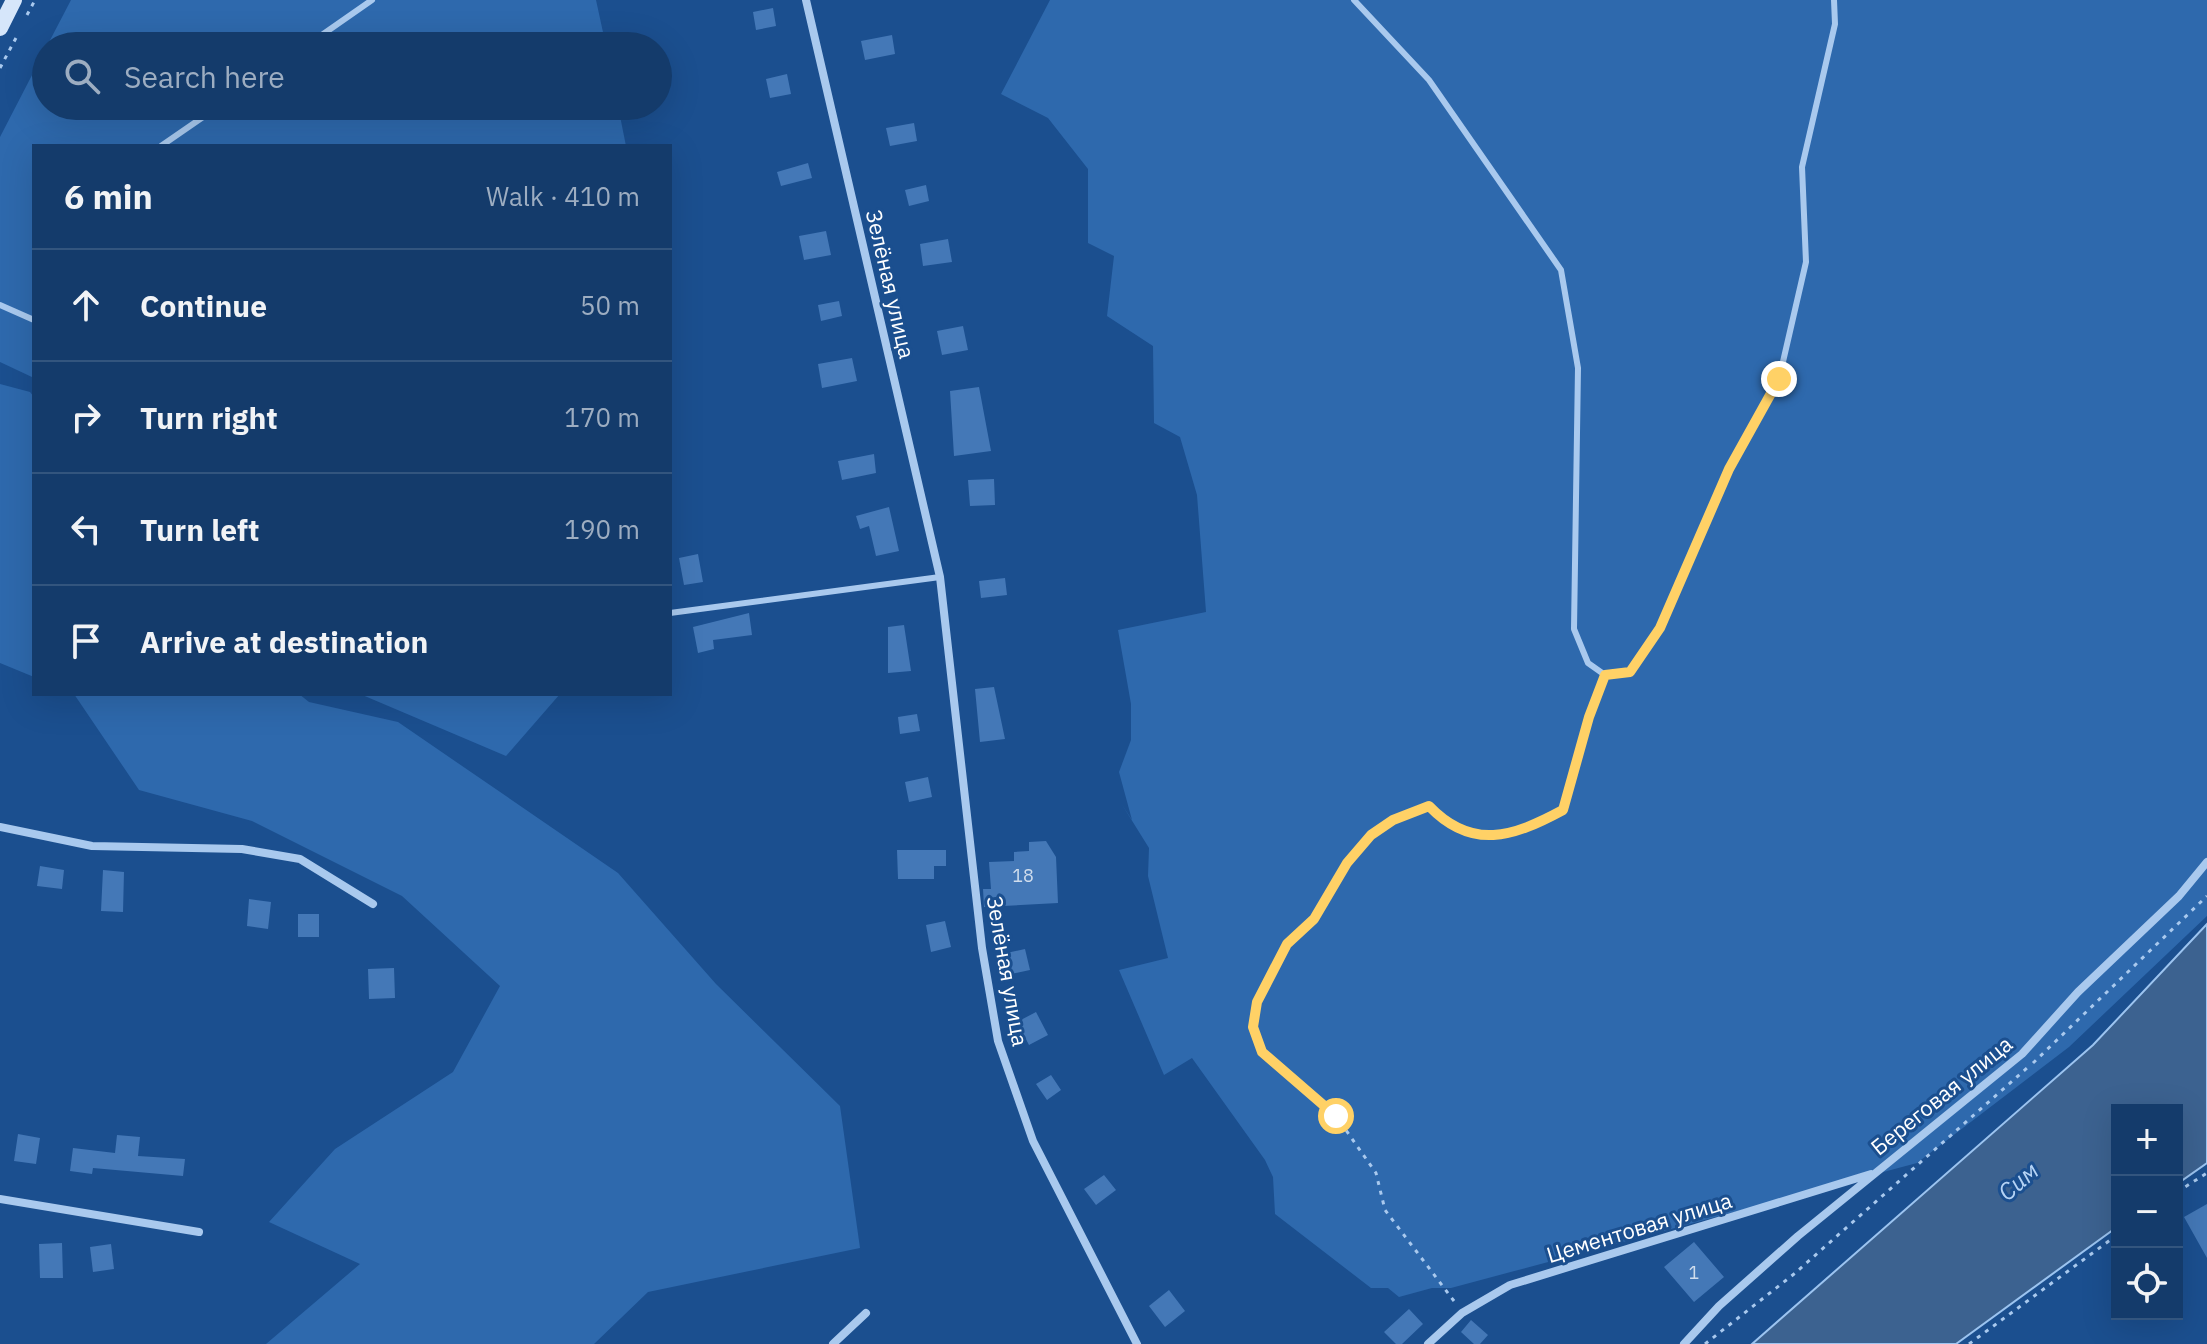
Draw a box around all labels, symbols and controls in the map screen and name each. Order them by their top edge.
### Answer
search box [32,32,672,120]
icon: search [60,54,104,98]
text: Search here [124,57,285,96]
text: 6 min [64,174,153,218]
text: Walk · 410 m [486,179,640,213]
street label: Зелёная улица [860,207,922,362]
icon: ahead [64,283,108,327]
text: Continue [140,286,267,325]
text: 50 m [580,288,640,322]
route end [1761,361,1797,397]
icon: right [64,395,108,439]
text: Turn right [140,398,278,437]
text: 170 m [564,400,640,434]
icon: left [64,507,108,551]
text: Turn left [140,510,259,549]
text: 190 m [564,512,640,546]
icon: arrive [64,619,108,663]
text: Arrive at destination [140,622,428,661]
house number: 18 [1012,864,1034,887]
street label: Зелёная улица [981,894,1036,1049]
street label: Береговая улица [1864,1029,2018,1161]
route start [1318,1098,1354,1134]
map controls [2111,1104,2183,1320]
button: + [2111,1104,2183,1176]
water label: Сим [1991,1154,2045,1208]
button: − [2111,1176,2183,1248]
street label: Цементовая улица [1543,1185,1736,1269]
button: locate [2111,1248,2183,1320]
house number: 1 [1689,1261,1699,1284]

